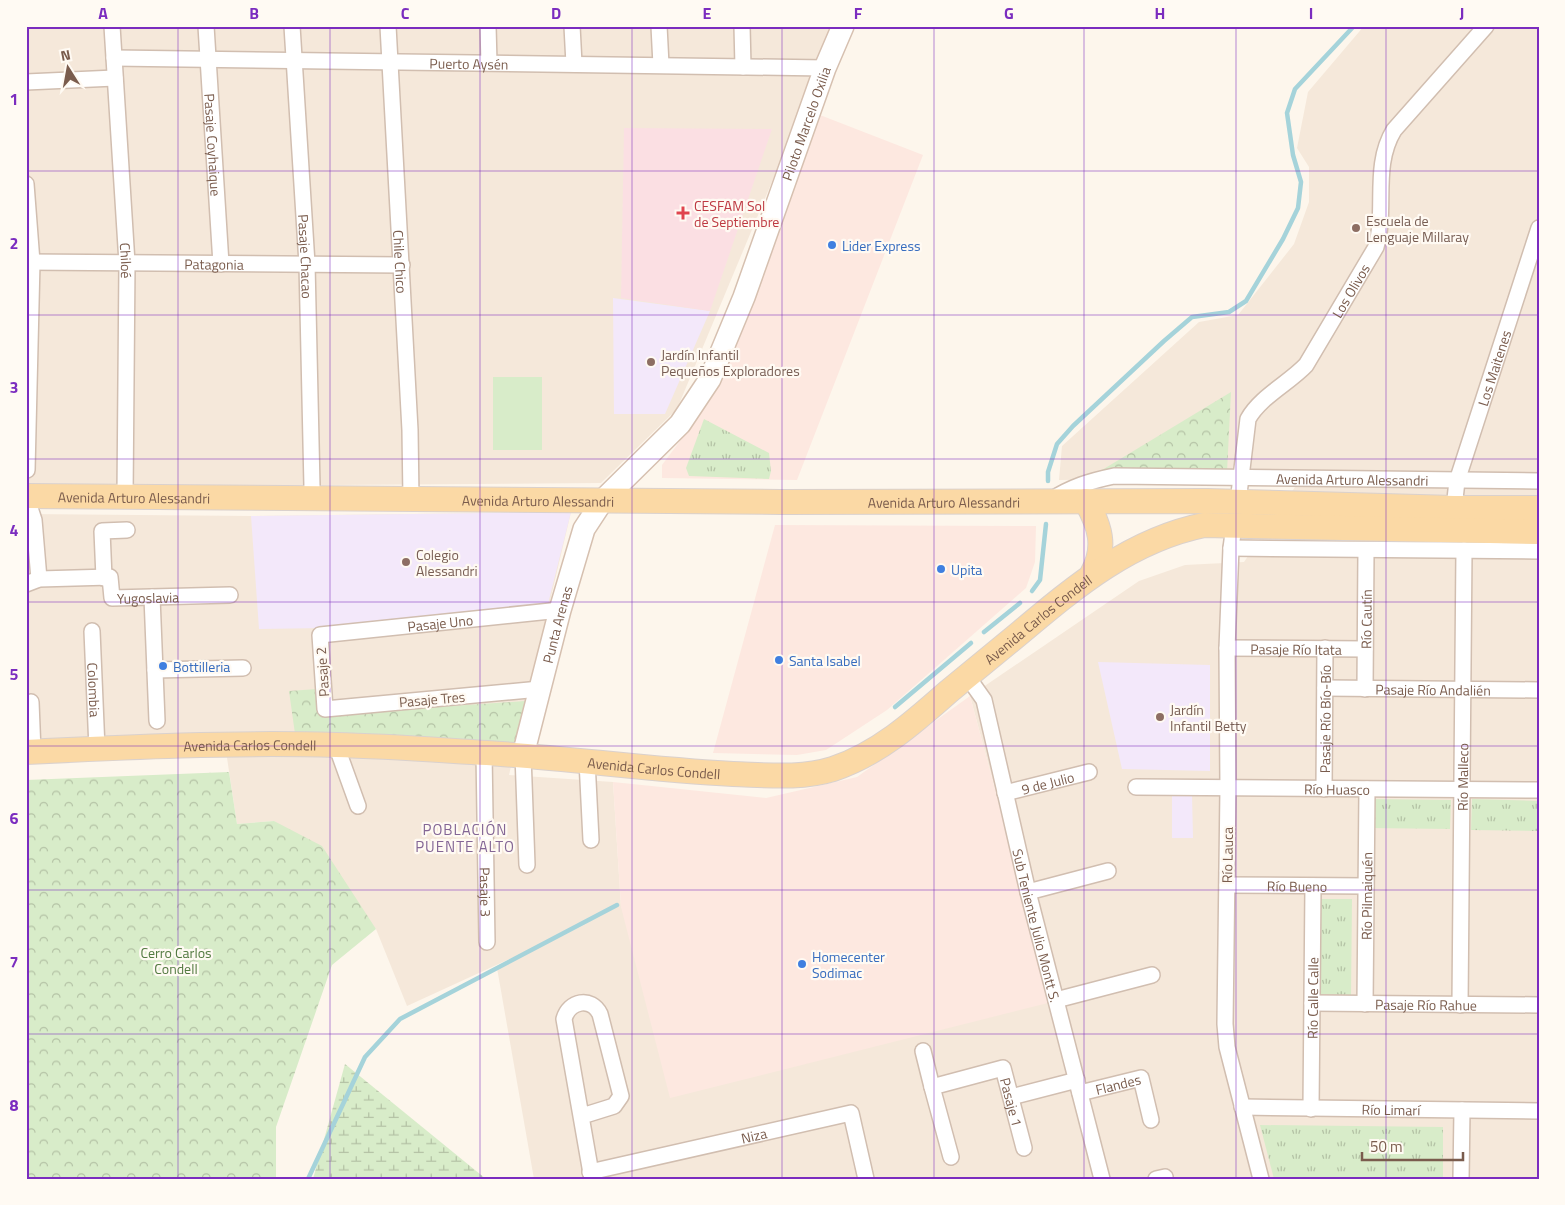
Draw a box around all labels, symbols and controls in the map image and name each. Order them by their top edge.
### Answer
text: A [98,1,108,25]
text: B [249,1,259,25]
text: C [401,1,410,25]
text: D [551,1,561,25]
text: E [703,1,712,25]
text: F [854,1,863,25]
text: G [1004,1,1014,25]
text: H [1155,1,1165,25]
text: I [1309,1,1313,25]
text: J [1460,1,1464,25]
north arrow [42,42,92,92]
text: N [59,44,72,66]
street label: Puerto Aysén [429,52,509,74]
street label: Piloto Marcelo Oxilia [776,63,835,183]
text: 1 [10,87,18,111]
street label: Pasaje Coyhaique [200,93,227,197]
place label: CESFAM Sol de Septiembre [694,195,779,232]
marker: CESFAM Sol de Septiembre [676,206,690,220]
place label: Escuela de Lenguaje Millaray [1366,210,1469,247]
street label: Pasaje Chacao [293,214,318,299]
marker: Escuela de Lenguaje Millaray [1350,222,1362,234]
street label: Chile Chico [389,229,413,294]
text: 2 [10,231,18,255]
place label: Lider Express [842,235,920,256]
marker: Lider Express [826,239,838,251]
street label: Chiloé [115,242,138,279]
street label: Patagonia [184,253,244,274]
street label: Los Olivos [1326,259,1375,321]
street label: Los Maitenes [1472,327,1516,409]
place label: Jardín Infantil Pequeños Exploradores [661,344,800,381]
marker: Jardín Infantil Pequeños Exploradores [645,356,657,368]
text: 3 [10,375,18,399]
street label: Avenida Arturo Alessandri [1276,467,1428,490]
street label: Avenida Arturo Alessandri [58,486,210,508]
street label: Avenida Arturo Alessandri [462,489,614,511]
street label: Avenida Arturo Alessandri [868,491,1020,512]
text: 4 [10,518,19,542]
place label: Colegio Alessandri [416,544,478,581]
marker: Colegio Alessandri [400,556,412,568]
place label: Upita [951,559,982,580]
marker: Upita [935,563,947,575]
street label: Avenida Carlos Condell [979,569,1096,669]
street label: Punta Arenas [536,583,577,665]
street label: Yugoslavia [117,586,179,608]
street label: Río Cautín [1355,589,1376,649]
street label: Pasaje Uno [406,609,474,636]
street label: Pasaje Río Itata [1250,638,1342,659]
street label: Pasaje 2 [310,646,334,698]
place label: Santa Isabel [789,650,861,671]
marker: Santa Isabel [773,654,785,666]
place label: Bottilleria [173,656,230,677]
marker: Bottilleria [157,660,169,672]
text: 5 [10,662,19,686]
street label: Colombia [83,662,106,718]
street label: Pasaje Río Bío-Bío [1314,665,1335,773]
street label: Pasaje Río Andalién [1375,678,1491,700]
street label: Pasaje Tres [398,686,466,712]
place label: Jardín Infantil Betty [1170,699,1247,736]
marker: Jardín Infantil Betty [1154,711,1166,723]
street label: Avenida Carlos Condell [183,734,317,756]
street label: Río Malleco [1451,743,1473,811]
street label: Avenida Carlos Condell [587,751,721,784]
street label: 9 de Julio [1019,766,1076,799]
street label: Río Huasco [1304,778,1370,799]
text: 6 [10,806,19,830]
district label: POBLACIÓN PUENTE ALTO [415,818,515,858]
street label: Río Lauca [1216,827,1238,883]
street label: Sub Teniente Julio Montt S. [1008,847,1066,1004]
street label: Río Pilmaiquén [1355,852,1377,940]
street label: Pasaje 3 [475,867,497,917]
street label: Río Bueno [1267,875,1327,896]
park label: Cerro Carlos Condell [140,942,212,979]
place label: Homecenter Sodimac [812,946,885,983]
text: 7 [10,950,18,974]
street label: Río Calle Calle [1301,957,1323,1039]
marker: Homecenter Sodimac [796,958,808,970]
street label: Pasaje Río Rahue [1375,993,1477,1015]
street label: Flandes [1093,1068,1143,1099]
street label: Pasaje 1 [995,1075,1028,1129]
text: 8 [10,1093,19,1117]
street label: Río Limarí [1362,1098,1421,1120]
street label: Niza [739,1122,769,1148]
scale bar [1362,1130,1464,1162]
text: 50 m [1370,1135,1403,1158]

